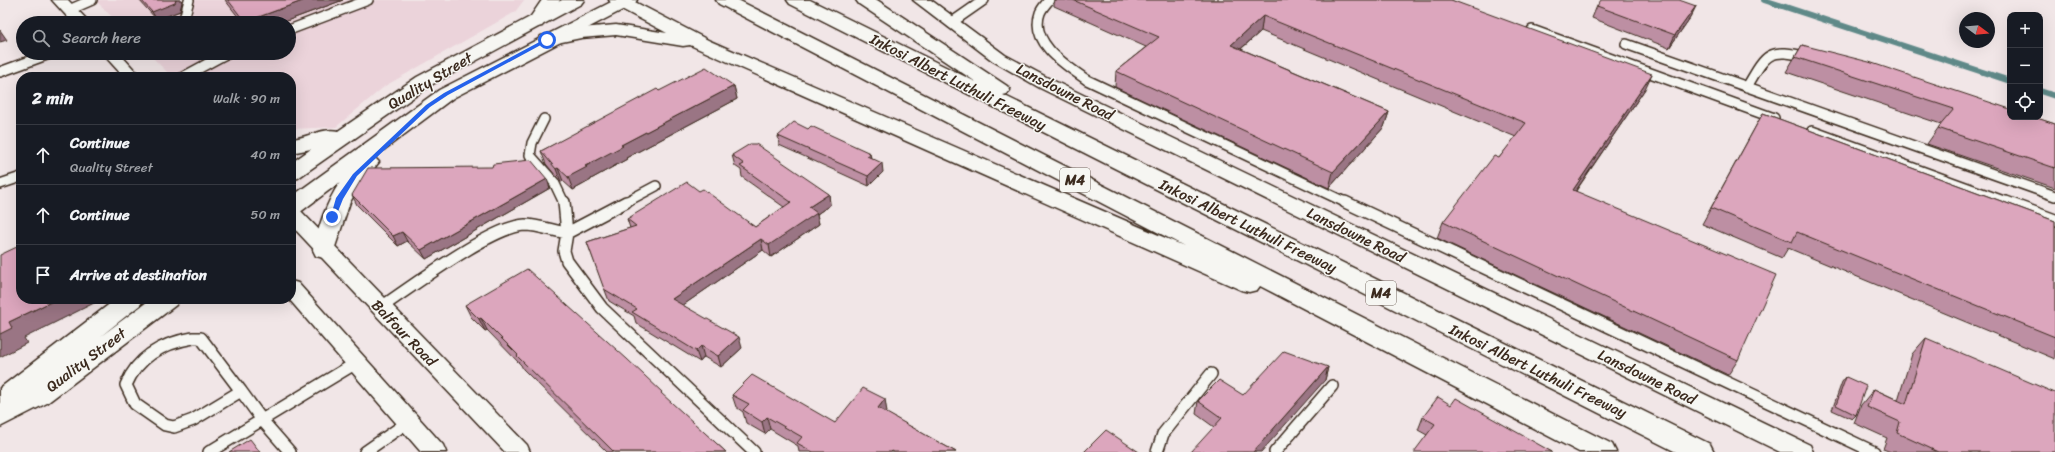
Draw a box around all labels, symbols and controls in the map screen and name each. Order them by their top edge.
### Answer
north arrow [1959,12,1995,48]
map controls [2007,12,2043,120]
button: + [2007,12,2043,48]
search box [16,16,296,60]
text: Search here [62,25,141,51]
street label: Inkosi Albert Luthuli Freeway [864,26,1051,138]
icon: search [30,27,52,49]
route start [538,31,556,49]
street label: Quality Street [382,45,478,117]
button: − [2007,48,2043,84]
street label: Lansdowne Road [1012,56,1119,128]
text: 2 min [32,83,73,113]
button: locate [2007,84,2043,120]
text: Walk · 90 m [213,87,280,110]
text: Continue [70,130,130,156]
text: 40 m [250,143,280,166]
icon: ahead [32,144,54,166]
text: Quality Street [70,156,153,179]
road number: M4 [1060,168,1090,192]
street label: Inkosi Albert Luthuli Freeway [1154,171,1341,281]
street label: Lansdowne Road [1302,200,1411,271]
text: Continue [70,202,130,228]
text: 50 m [250,203,280,226]
icon: ahead [32,204,54,226]
route end [323,208,341,226]
text: Arrive at destination [70,262,207,288]
icon: arrive [32,264,54,286]
road number: M4 [1366,281,1396,305]
street label: Balfour Road [365,293,444,374]
street label: Inkosi Albert Luthuli Freeway [1444,316,1631,426]
street label: Quality Street [40,320,133,399]
street label: Lansdowne Road [1593,342,1702,413]

